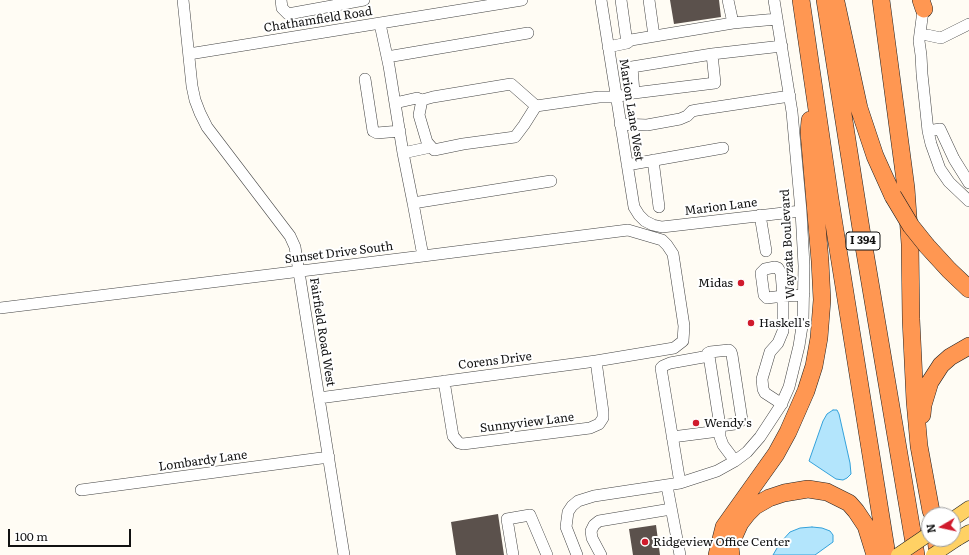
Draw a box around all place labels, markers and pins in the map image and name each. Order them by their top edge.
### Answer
place label: Midas [698,276,733,290]
marker: Midas [736,278,746,288]
place label: Haskell's [759,316,810,330]
marker: Haskell's [746,318,756,328]
place label: Wendy's [704,416,752,430]
marker: Wendy's [691,418,701,428]
place label: Ridgeview Office Center [653,535,790,549]
marker: Ridgeview Office Center [640,537,650,547]

